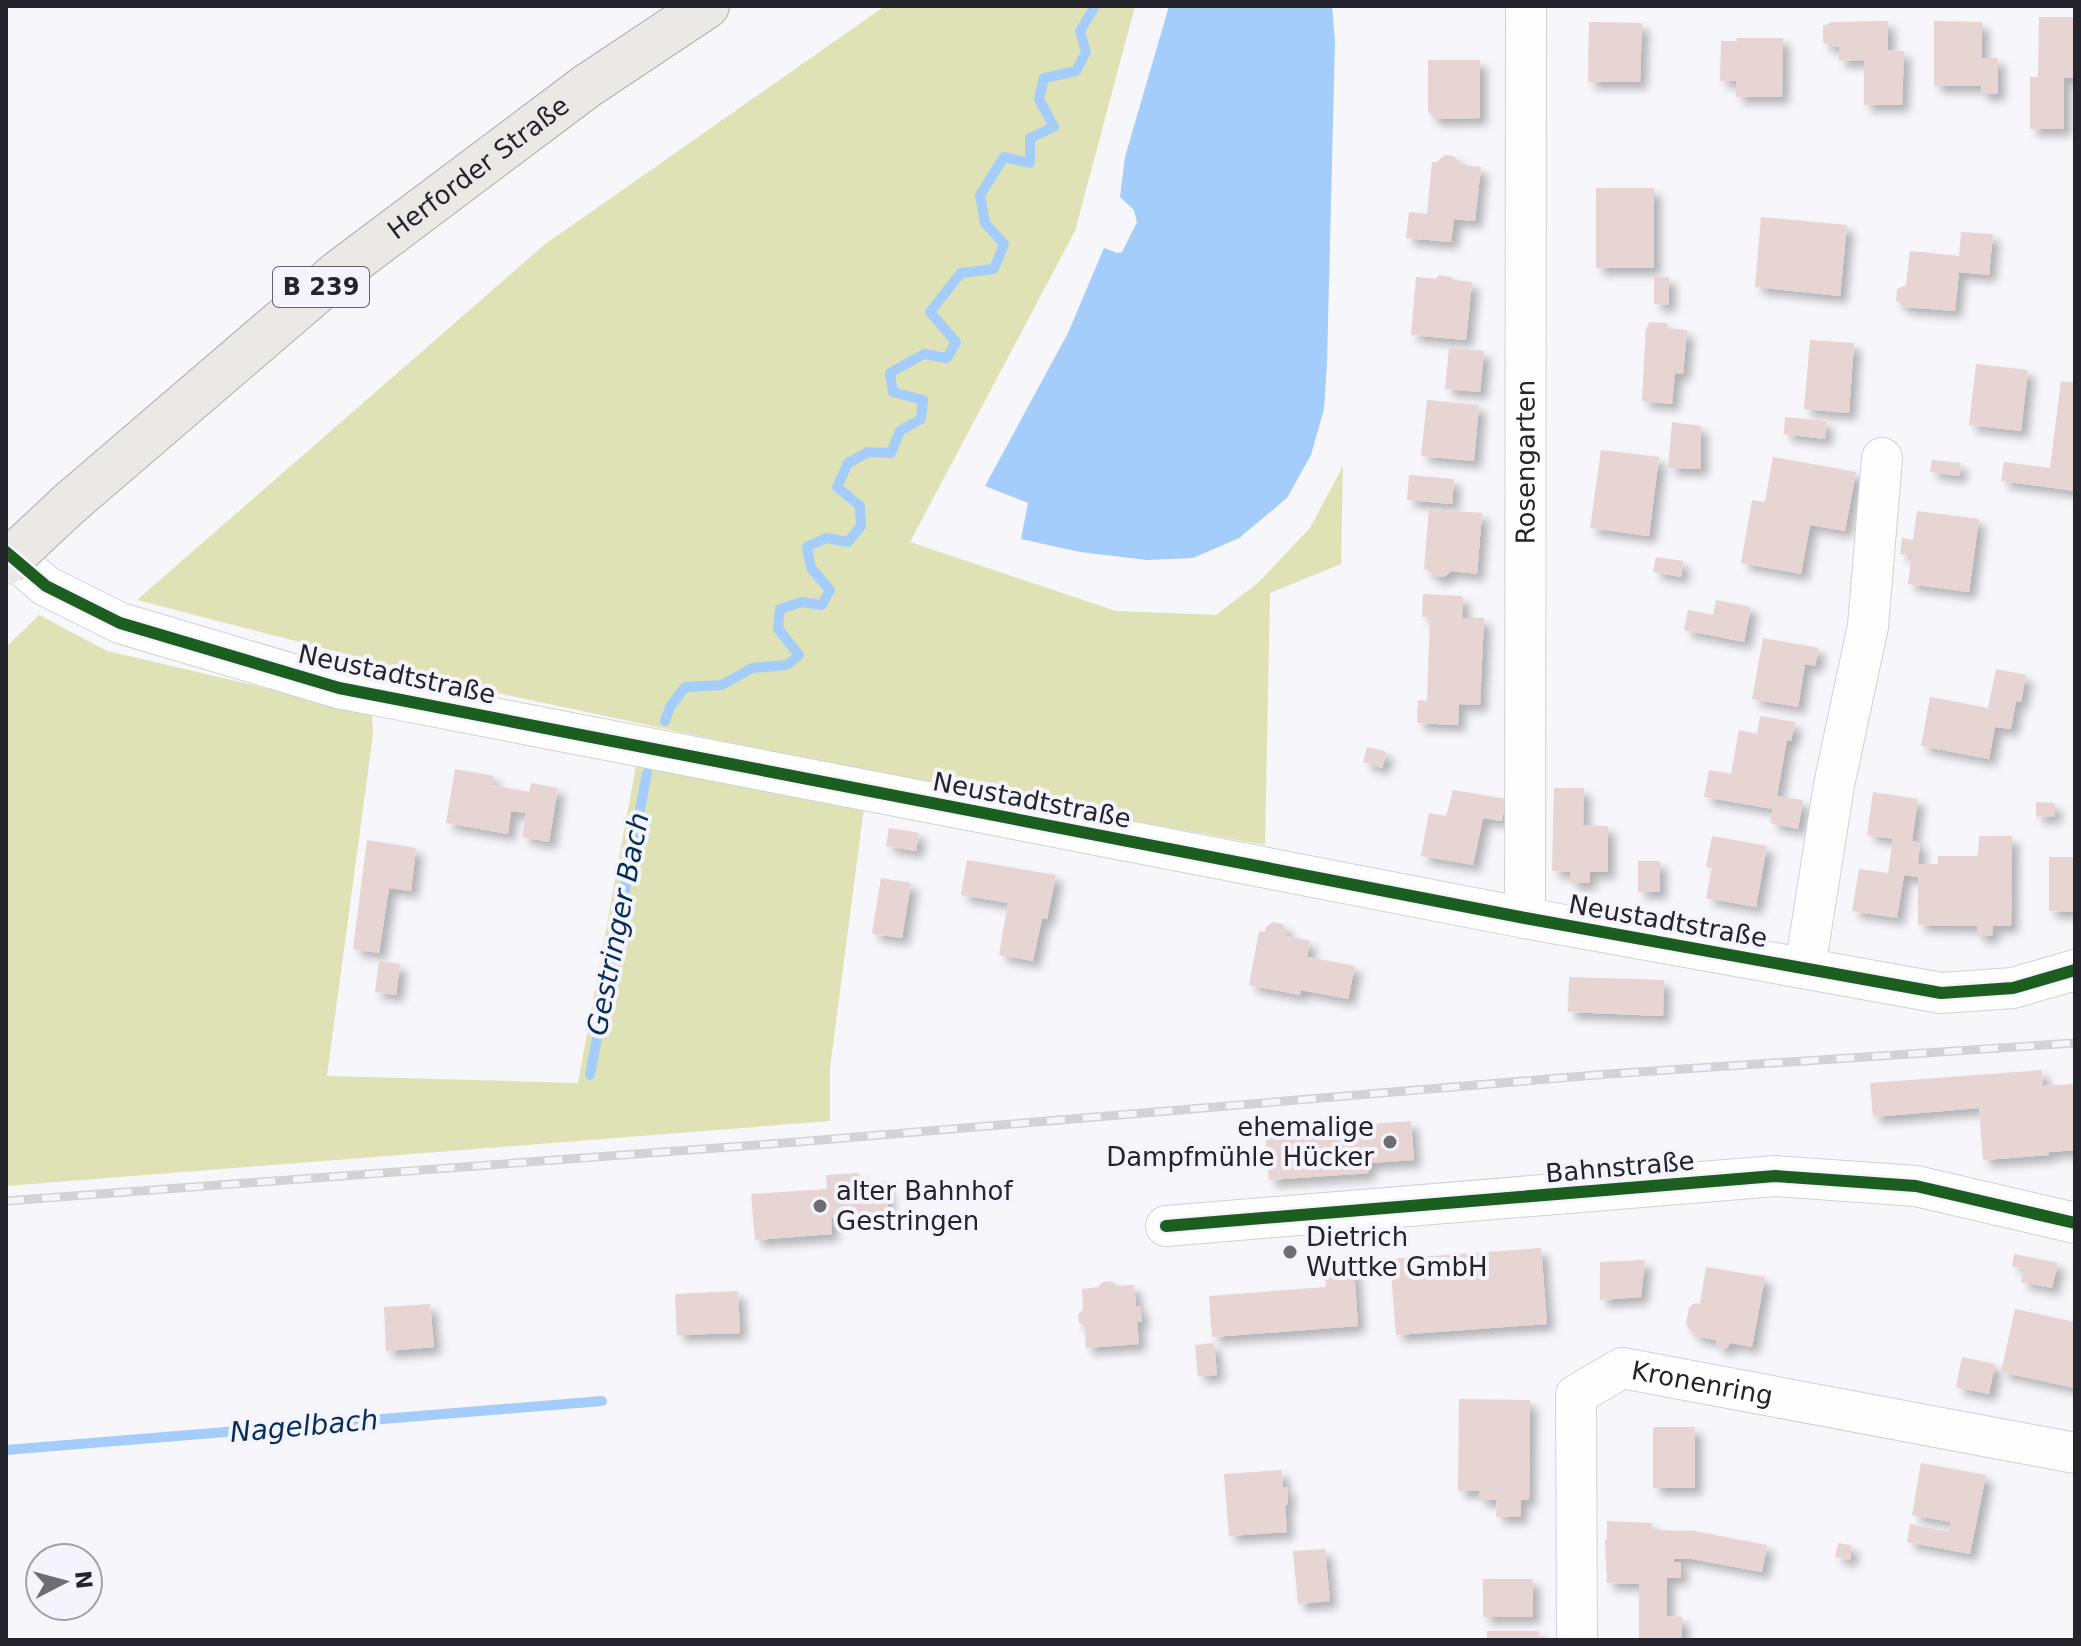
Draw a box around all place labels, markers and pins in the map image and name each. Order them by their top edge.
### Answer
place label: ehemalige Dampfmühle Hücker [1106,1112,1374,1172]
marker: ehemalige Dampfmühle Hücker [1381,1133,1399,1151]
place label: alter Bahnhof Gestringen [836,1176,1013,1236]
marker: alter Bahnhof Gestringen [811,1197,829,1215]
place label: Dietrich Wuttke GmbH [1306,1222,1488,1282]
marker: Dietrich Wuttke GmbH [1281,1243,1299,1261]

